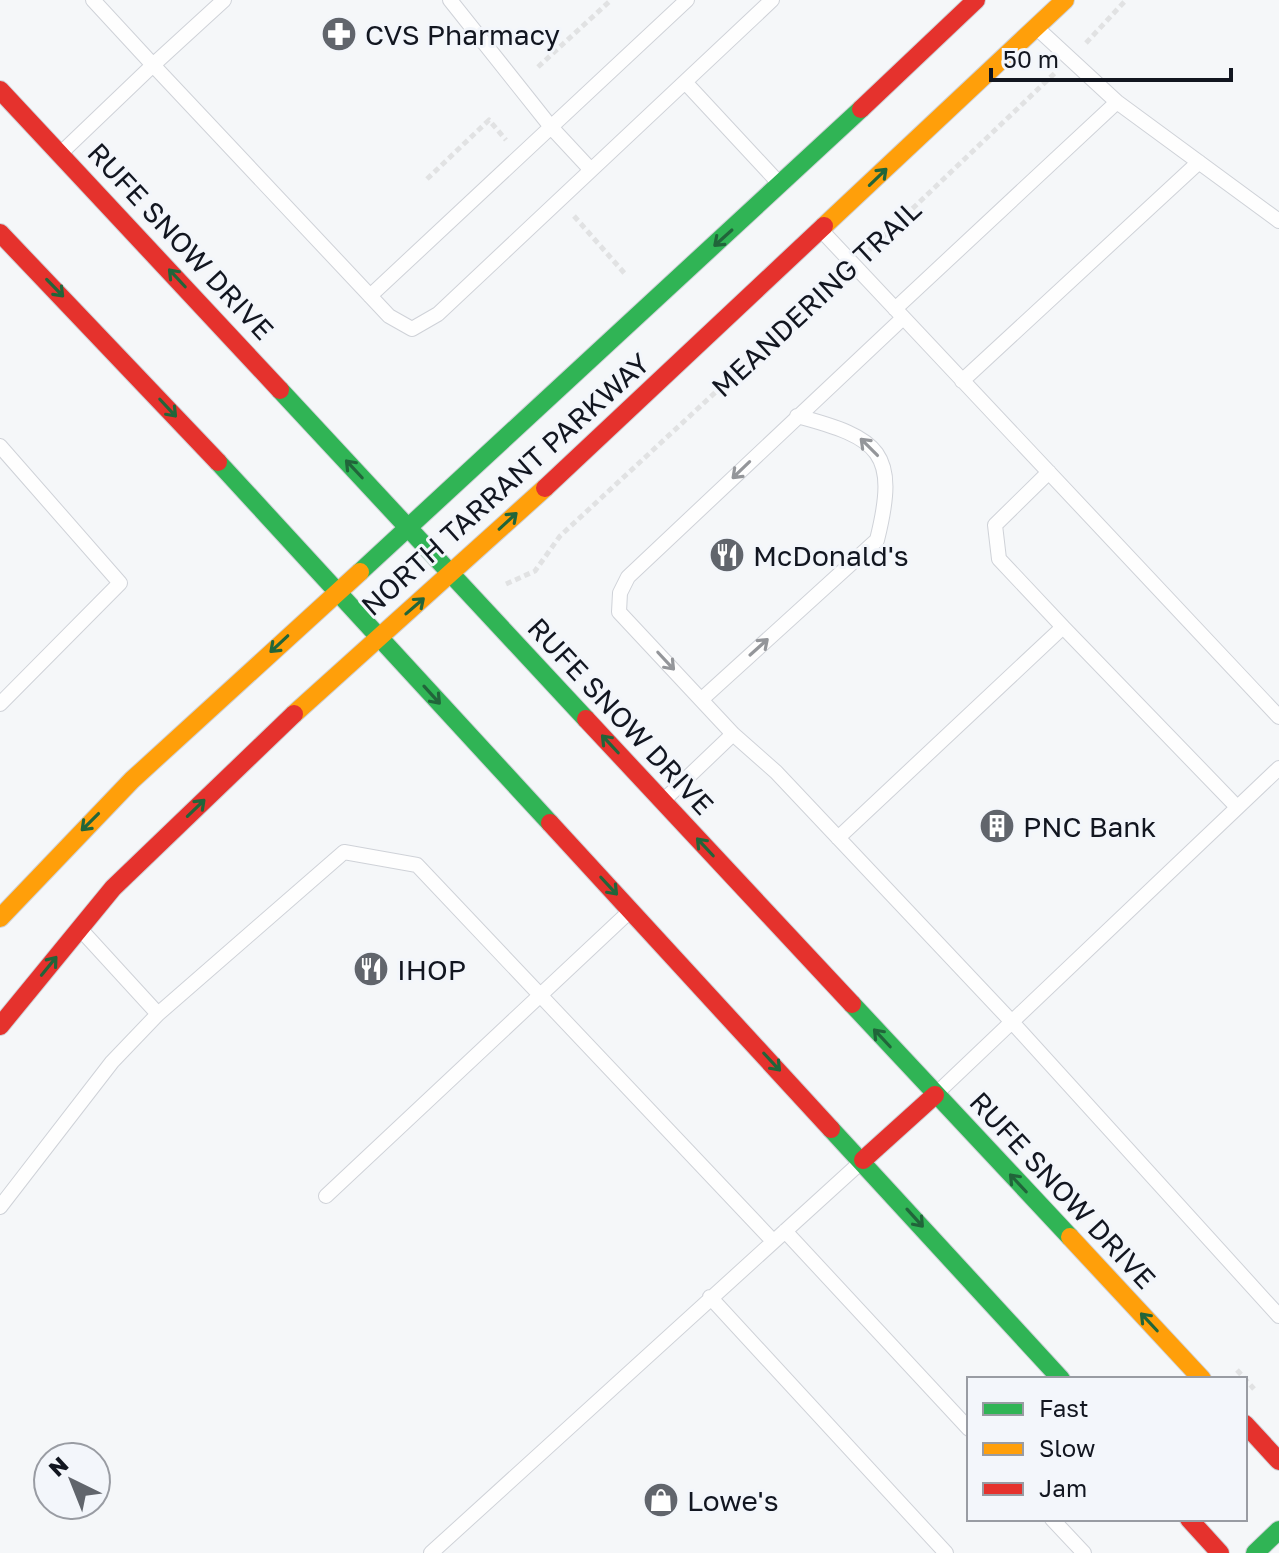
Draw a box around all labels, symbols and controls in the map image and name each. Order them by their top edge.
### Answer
pharmacy icon: CVS Pharmacy [320,15,358,53]
place label: CVS Pharmacy [365,18,560,51]
scale bar [991,32,1231,82]
text: 50 m [1003,44,1059,73]
street label: RUFE SNOW DRIVE [81,136,281,346]
one-way arrow [868,169,888,187]
street label: MEANDERING TRAIL [705,193,927,403]
one-way arrow [713,228,733,247]
one-way arrow [169,269,187,289]
one-way arrow [45,278,64,298]
street label: NORTH TARRANT PARKWAY [354,346,656,622]
one-way arrow [159,397,177,417]
one-way arrow [859,437,879,456]
one-way arrow [345,459,364,479]
one-way arrow [731,460,751,479]
one-way arrow [498,512,518,530]
restaurant icon: McDonald's [708,536,746,574]
place label: McDonald's [753,539,909,572]
one-way arrow [405,597,425,615]
street label: RUFE SNOW DRIVE [521,611,721,821]
one-way arrow [270,634,290,652]
one-way arrow [749,638,769,656]
one-way arrow [656,651,675,671]
one-way arrow [423,684,441,704]
one-way arrow [600,734,619,754]
one-way arrow [186,799,205,818]
building icon: PNC Bank [978,807,1016,845]
place label: PNC Bank [1023,810,1156,843]
one-way arrow [81,812,100,831]
one-way arrow [696,837,715,857]
one-way arrow [599,876,618,896]
restaurant icon: IHOP [352,950,390,988]
place label: IHOP [397,953,466,986]
one-way arrow [40,956,58,976]
one-way arrow [873,1028,892,1048]
one-way arrow [763,1052,782,1072]
street label: RUFE SNOW DRIVE [963,1085,1163,1295]
one-way arrow [1009,1173,1027,1193]
one-way arrow [906,1208,925,1228]
one-way arrow [1140,1313,1159,1332]
legend [967,1377,1247,1521]
text: Fast [1039,1393,1089,1422]
text: Slow [1039,1433,1095,1462]
north arrow [32,1441,112,1521]
text: N [43,1450,73,1482]
text: Jam [1039,1473,1087,1502]
shop icon: Lowe's [642,1481,680,1519]
place label: Lowe's [687,1484,779,1517]

